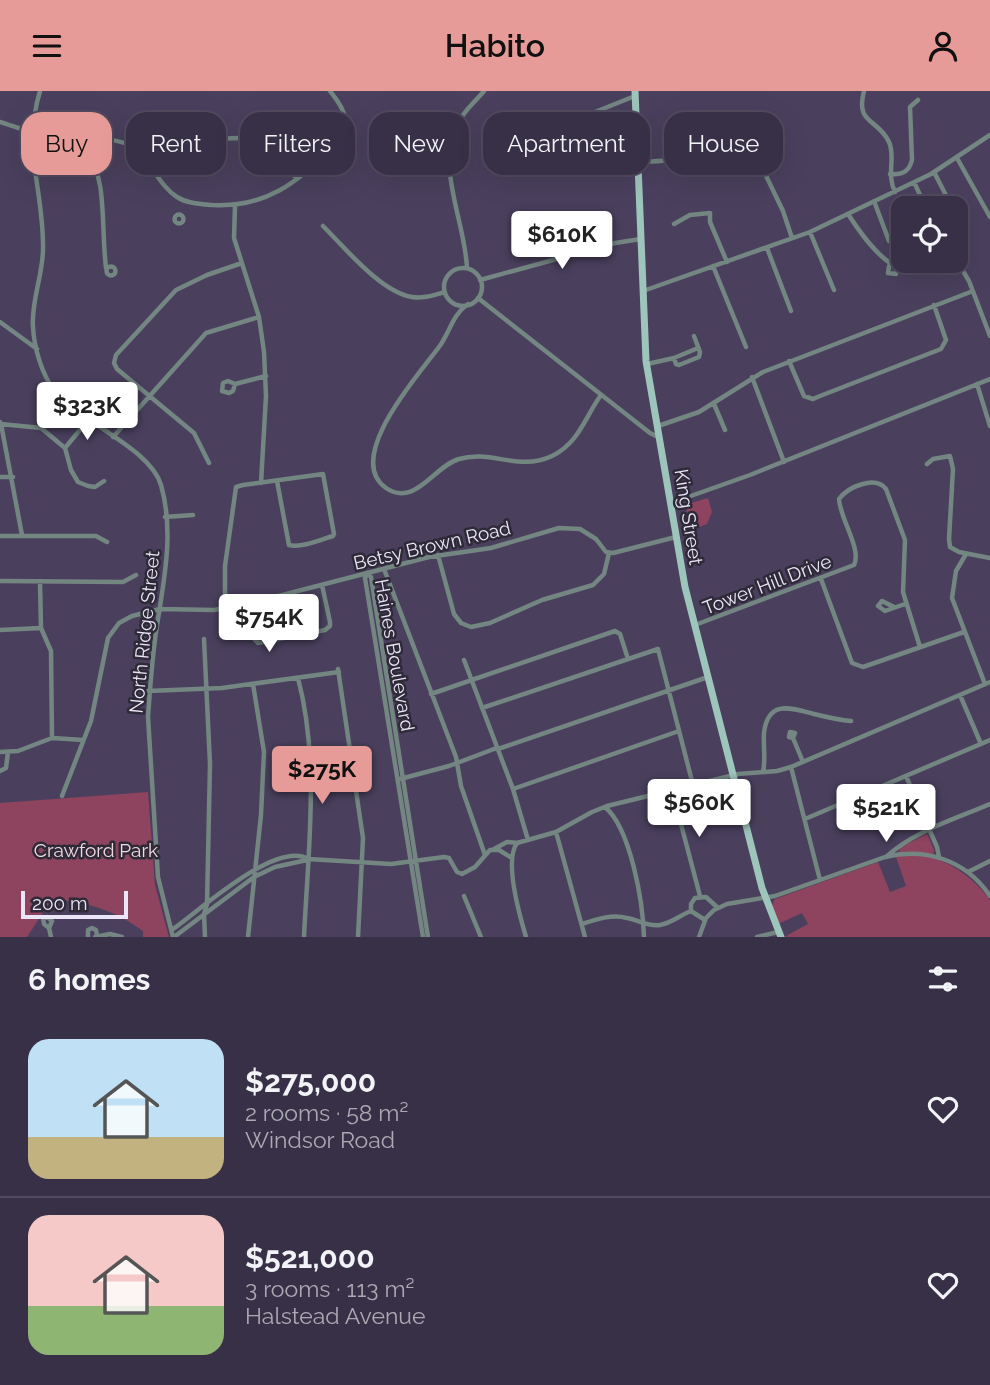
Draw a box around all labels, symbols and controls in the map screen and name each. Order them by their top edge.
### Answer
icon: menu [28,27,66,65]
text: Habito [445,27,545,64]
icon: person [924,27,962,65]
chip: Buy [21,112,112,175]
chip: Rent [126,112,226,175]
chip: Filters [240,112,355,175]
chip: New [369,112,469,175]
chip: Apartment [483,112,650,175]
chip: House [664,112,783,175]
map controls [891,196,968,273]
button: locate [891,196,968,273]
pin: $610K [513,211,611,271]
text: $610K [527,220,597,247]
pin: $323K [38,383,136,442]
text: $323K [53,391,121,418]
street label: King Street [671,468,708,567]
street label: Betsy Brown Road [351,516,513,574]
street label: North Ridge Street [125,549,164,714]
street label: Tower Hill Drive [700,549,834,619]
street label: Haines Boulevard [371,577,419,733]
pin: $754K [220,595,318,654]
text: $754K [235,603,303,630]
pin: $275K [273,747,371,806]
text: $275K [288,755,356,782]
pin: $560K [650,779,748,839]
pin: $521K [837,785,935,844]
text: $560K [664,788,734,815]
text: $521K [852,793,920,820]
park label: Crawford Park [34,839,158,861]
scale bar [21,888,128,920]
text: 200 m [32,892,87,914]
icon: filters [924,960,962,998]
text: 6 homes [28,962,150,997]
text: $275,000 [245,1064,376,1099]
icon: home [84,1067,168,1151]
icon: heart [924,1090,962,1128]
text: 2 rooms · 58 m² [245,1099,408,1126]
text: Windsor Road [245,1126,395,1153]
text: $521,000 [245,1240,375,1275]
icon: home [84,1243,168,1327]
icon: heart [924,1266,962,1304]
text: 3 rooms · 113 m² [245,1275,414,1302]
text: Halstead Avenue [245,1302,425,1329]

